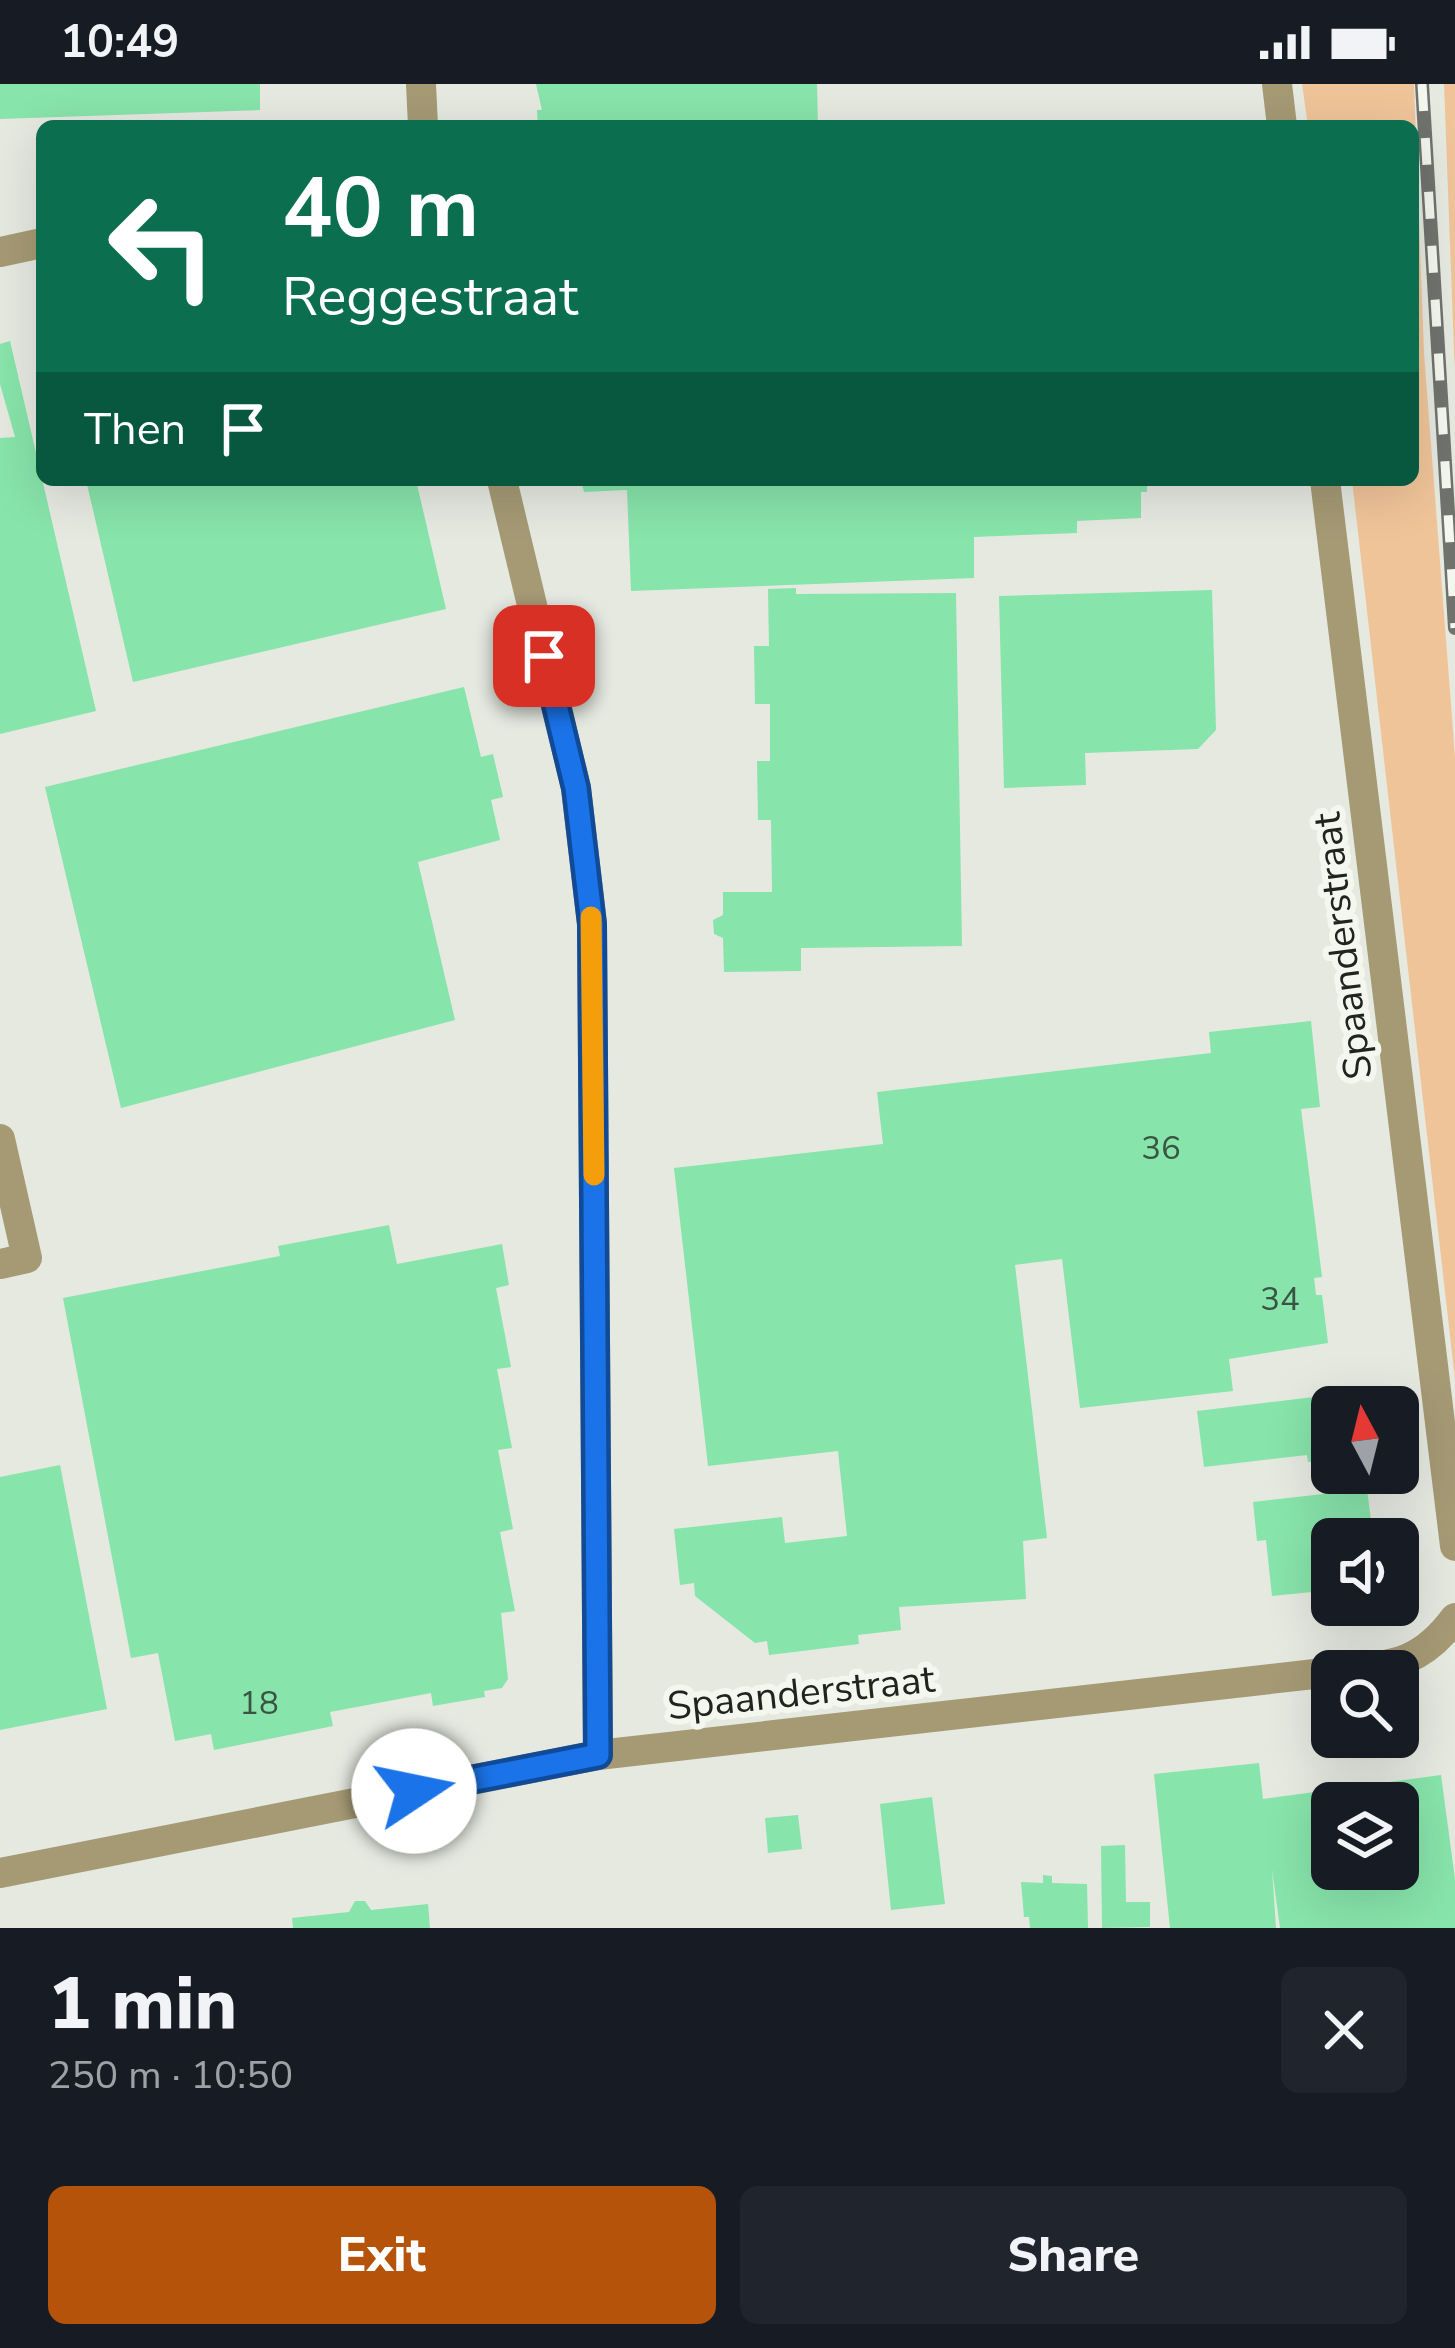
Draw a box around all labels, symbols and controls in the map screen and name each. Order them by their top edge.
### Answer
text: 10:49 [60,12,179,73]
text: 40 m [282,151,479,266]
icon: left [84,168,240,324]
text: Reggestraat [282,260,578,334]
icon: arrive [210,396,276,462]
text: Then [84,399,186,460]
pin [493,605,595,707]
icon: arrive [511,623,577,689]
street label: Spaanderstraat [1300,809,1386,1082]
house number: 36 [1141,1126,1181,1171]
house number: 34 [1260,1277,1300,1322]
north arrow [1311,1386,1419,1494]
map controls [1311,1386,1419,1890]
button: sound [1311,1518,1419,1626]
button: search [1311,1650,1419,1758]
street label: Spaanderstraat [665,1653,938,1733]
house number: 18 [239,1681,279,1726]
position arrow [351,1728,477,1854]
button: layers [1311,1782,1419,1890]
text: 1 min [48,1955,237,2053]
button: close [1281,1967,1407,2093]
text: 250 m · 10:50 [48,2049,293,2102]
button: Exit [48,2186,716,2324]
button: Share [740,2186,1407,2324]

